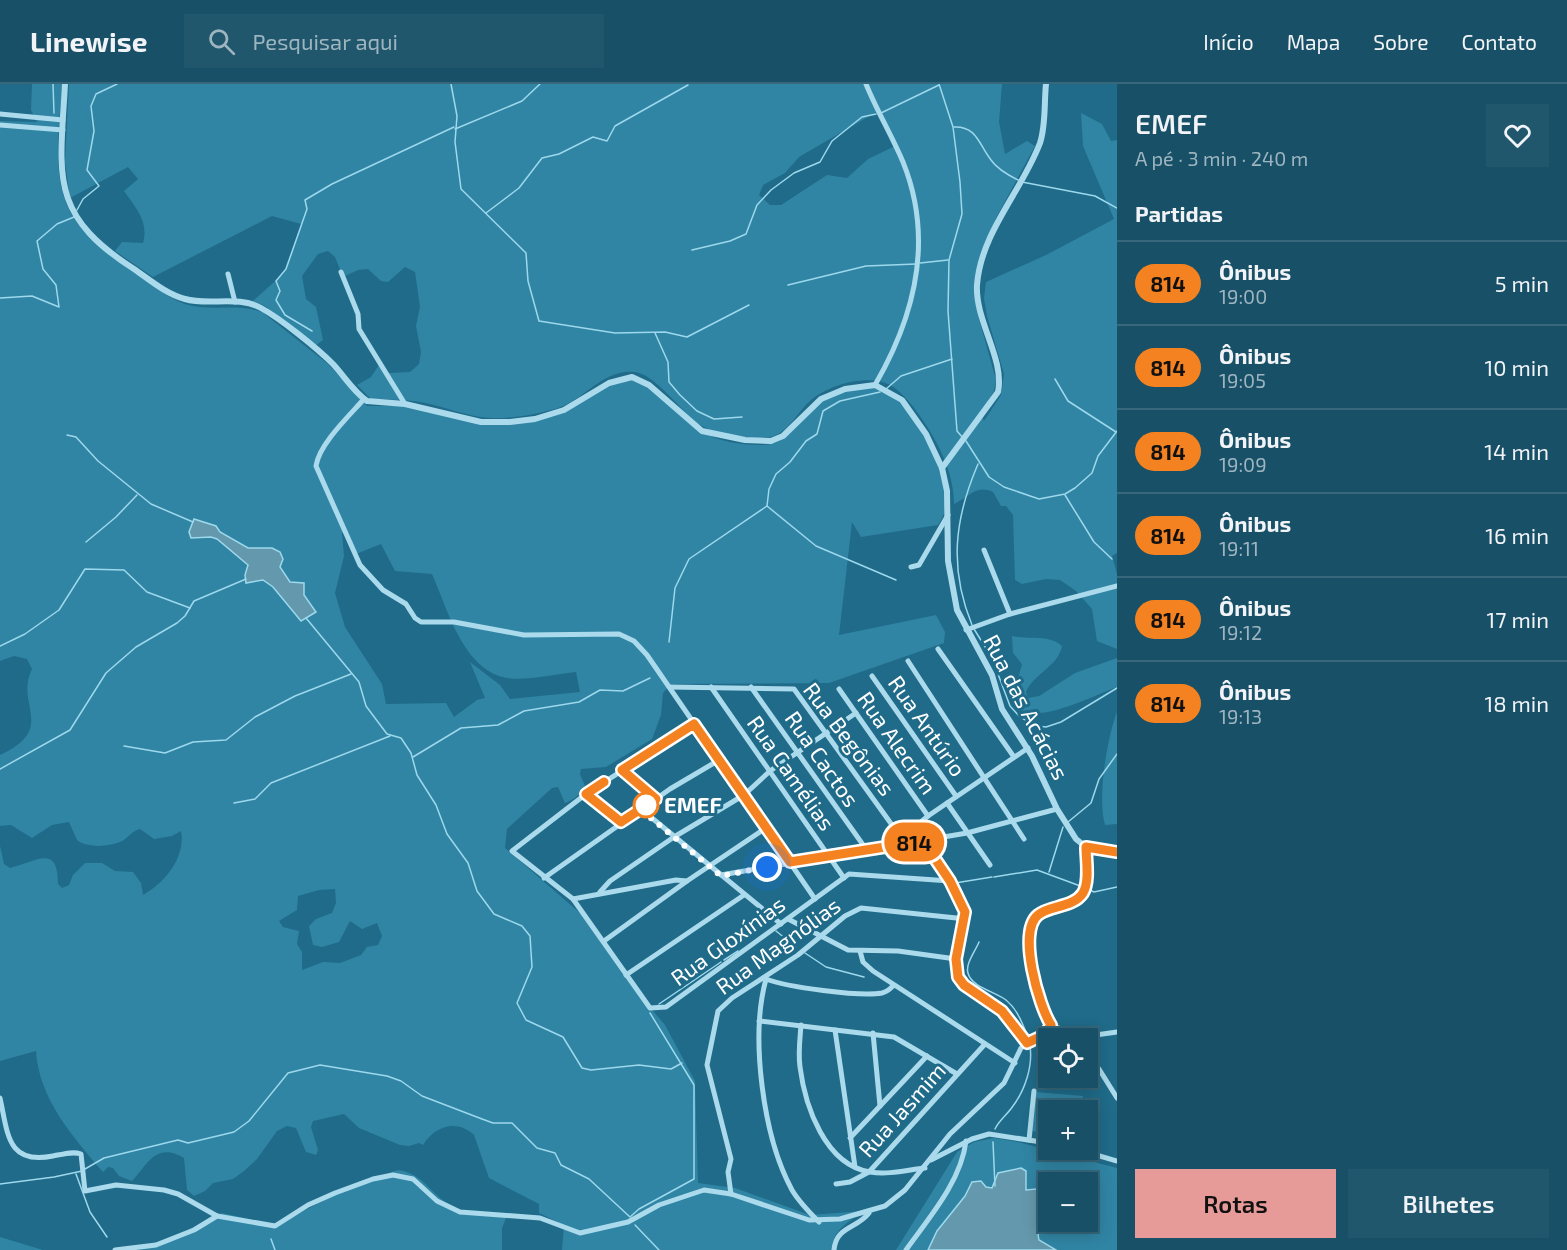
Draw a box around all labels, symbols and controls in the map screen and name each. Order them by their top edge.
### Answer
search box [184,14,604,68]
text: Linewise [30,24,148,58]
icon: search [205,25,238,58]
text: Pesquisar aqui [253,28,398,54]
text: Início [1203,29,1254,54]
text: Mapa [1287,29,1340,54]
text: Sobre [1373,29,1428,54]
text: Contato [1461,29,1537,54]
button: heart [1486,104,1549,167]
text: EMEF [1135,106,1207,140]
text: A pé · 3 min · 240 m [1135,146,1308,170]
text: Partidas [1135,200,1223,226]
text: Ônibus [1219,258,1291,284]
text: 5 min [1495,270,1549,296]
text: 814 [1150,271,1186,296]
text: 19:00 [1219,284,1267,308]
text: Ônibus [1219,342,1291,368]
text: 10 min [1485,354,1549,380]
text: 814 [1150,355,1186,380]
text: 19:05 [1219,368,1266,392]
text: Ônibus [1219,426,1291,452]
text: 14 min [1484,438,1549,464]
text: 814 [1150,439,1186,464]
text: 19:09 [1219,452,1267,476]
text: Ônibus [1219,510,1291,536]
text: 16 min [1485,522,1549,548]
text: 814 [1150,523,1186,548]
text: 19:11 [1219,536,1259,560]
text: Ônibus [1219,594,1291,620]
text: 17 min [1487,606,1549,632]
text: 814 [1150,607,1186,632]
text: 19:12 [1219,620,1262,644]
street label: Rua das Acácias [979,630,1075,783]
street label: Rua Antúrio [884,670,972,781]
street label: Rua Begônias [799,677,901,800]
text: Ônibus [1219,678,1291,704]
street label: Rua Alecrim [853,686,943,799]
text: 18 min [1484,690,1549,716]
text: 814 [1150,691,1186,716]
text: 19:13 [1219,704,1262,728]
street label: Rua Cactos [780,706,865,811]
street label: Rua Camélias [743,710,841,835]
place label: EMEF [664,791,722,817]
marker: EMEF [633,792,659,818]
line badge: 814 [880,822,948,861]
text: 814 [896,830,932,855]
your location [752,852,782,882]
street label: Rua Gloxínias [665,890,789,990]
street label: Rua Magnólias [710,891,845,999]
map controls [1038,1028,1098,1232]
button: locate [1038,1028,1098,1088]
street label: Rua Jasmim [852,1057,950,1162]
button: + [1038,1100,1098,1160]
button: Rotas [1135,1169,1336,1238]
button: Bilhetes [1348,1169,1549,1238]
button: − [1038,1172,1098,1232]

